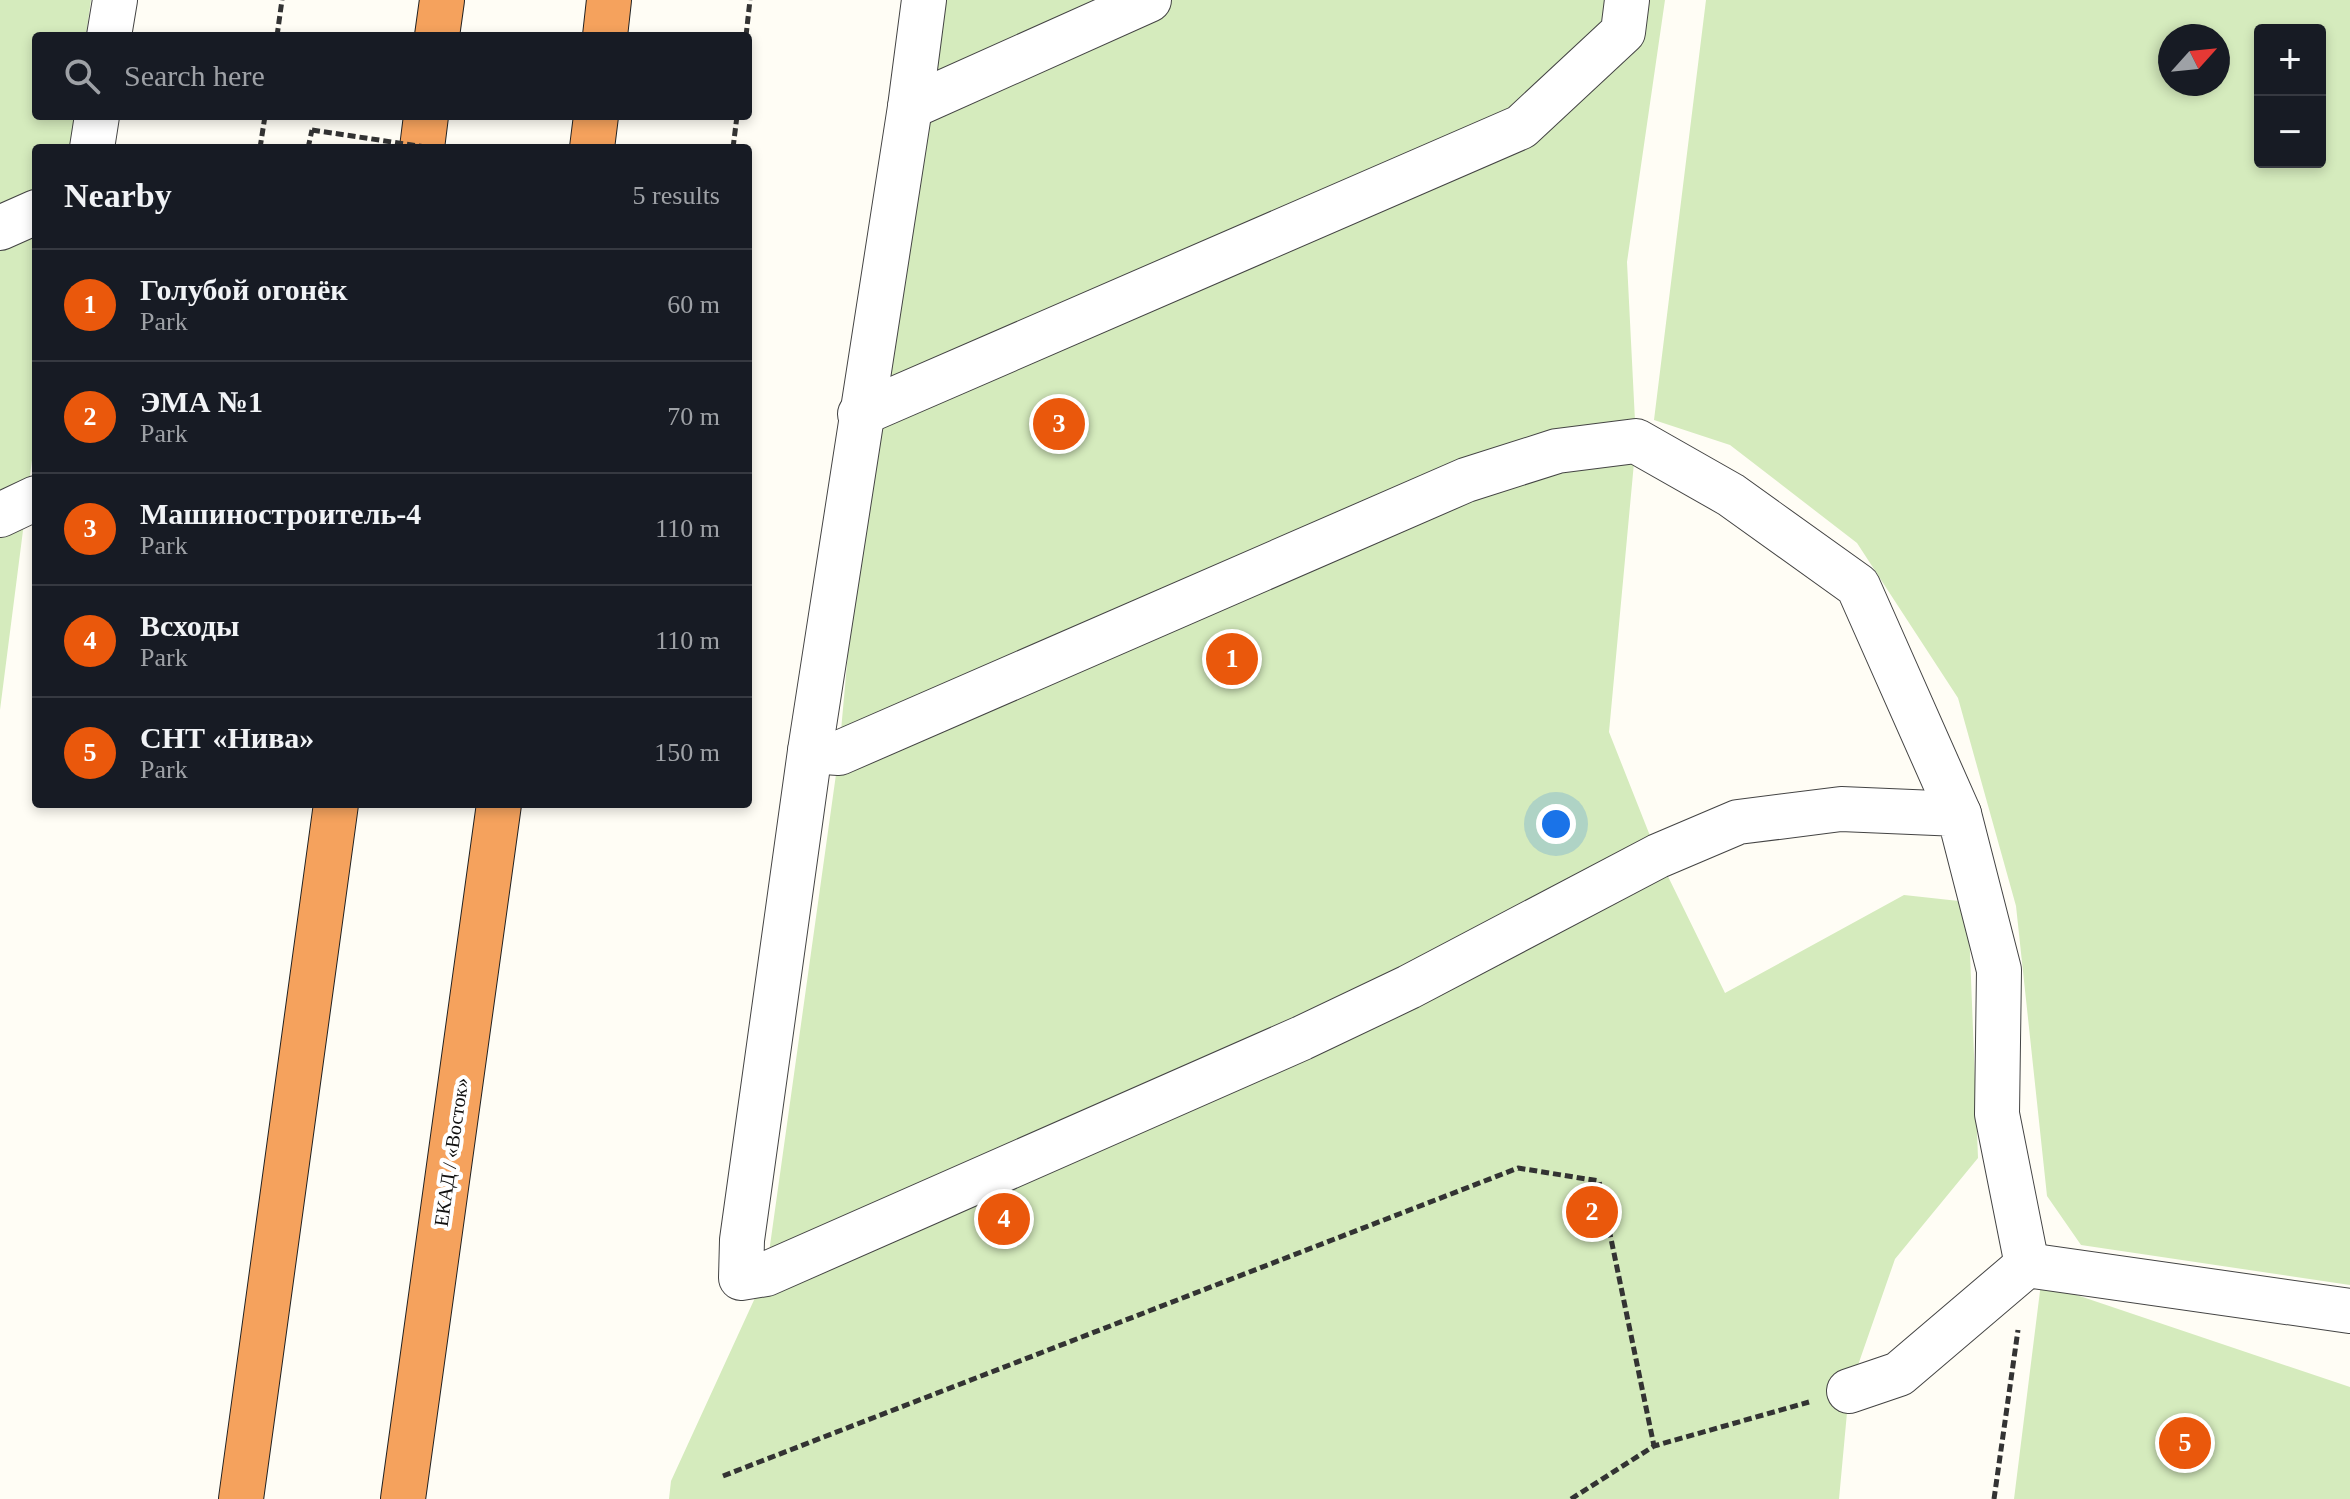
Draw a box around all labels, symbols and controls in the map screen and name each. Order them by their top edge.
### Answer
north arrow [2158,24,2230,96]
map controls [2254,24,2326,168]
button: + [2254,24,2326,96]
search box [32,32,752,120]
icon: search [60,54,104,98]
text: Search here [124,59,265,92]
button: − [2254,96,2326,168]
text: Nearby [64,177,172,214]
text: 5 results [633,181,720,210]
text: Голубой огонёк [140,273,348,306]
text: 1 [84,290,97,319]
text: 60 m [667,290,720,319]
text: Park [140,307,188,336]
text: ЭМА №1 [140,385,263,418]
pin: 3 [1033,394,1085,454]
text: 2 [84,402,97,431]
text: 70 m [667,402,720,431]
text: Park [140,419,188,448]
text: Машиностроитель-4 [140,497,421,530]
text: 3 [84,514,97,543]
text: 110 m [655,514,720,543]
text: Park [140,531,188,560]
text: Всходы [140,609,240,642]
text: 4 [84,626,97,655]
text: 110 m [655,626,720,655]
pin: 1 [1206,629,1258,689]
text: Park [140,643,188,672]
text: СНТ «Нива» [140,721,314,754]
text: 5 [84,738,97,767]
text: 150 m [654,738,720,767]
text: Park [140,755,188,784]
your location [1536,804,1576,844]
street label: ЕКАД / «Восток» [430,1076,473,1228]
pin: 2 [1566,1182,1618,1242]
pin: 4 [978,1189,1030,1249]
pin: 5 [2159,1413,2211,1473]

